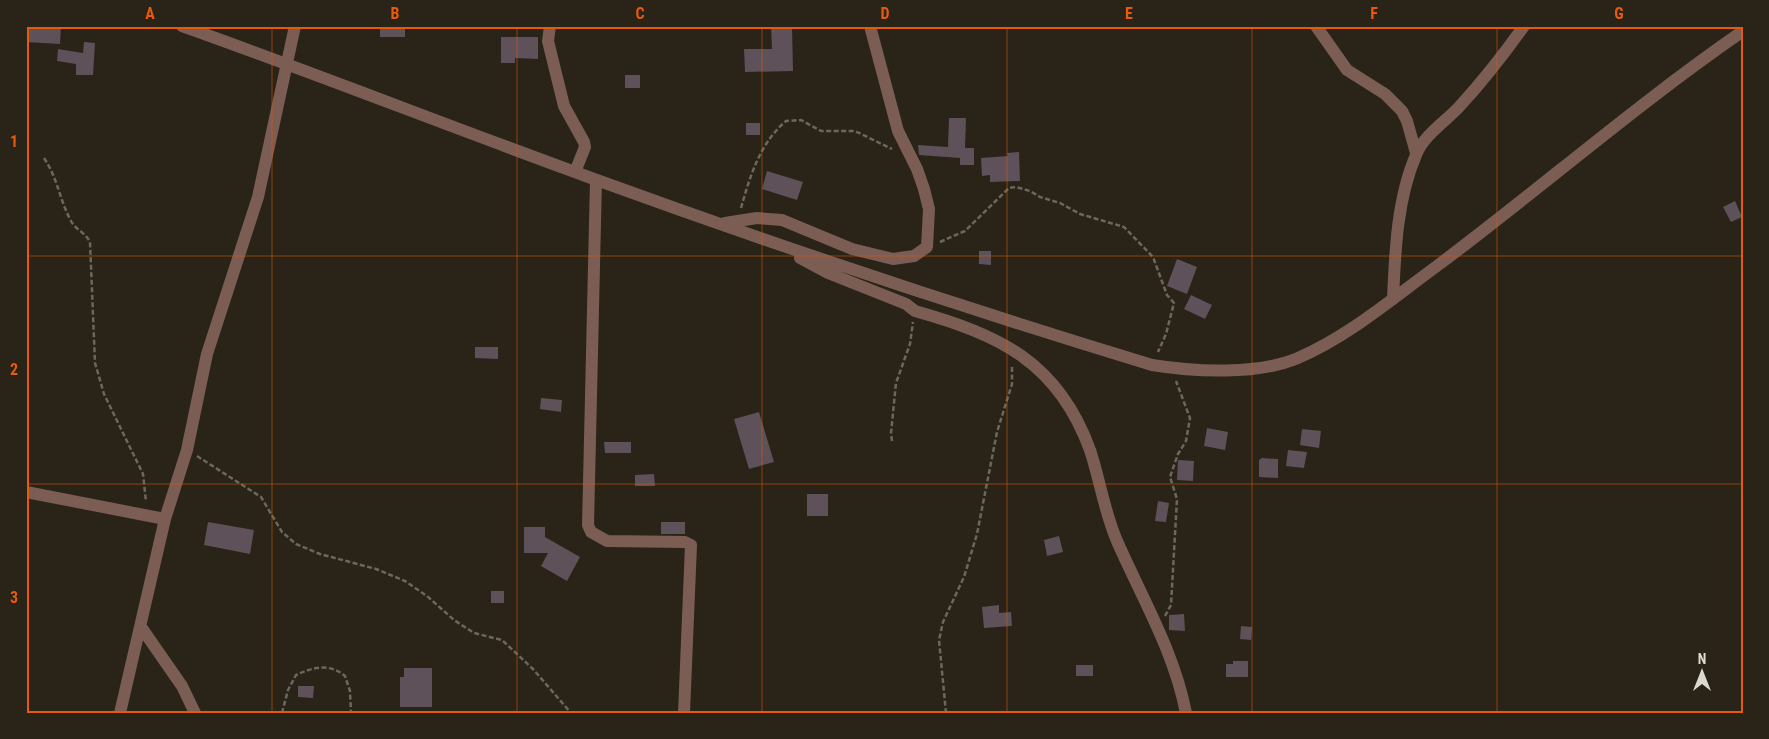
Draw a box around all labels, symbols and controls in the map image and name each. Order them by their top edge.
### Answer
text: A [145,4,155,23]
text: B [391,4,400,23]
text: C [635,4,645,23]
text: D [880,4,890,23]
text: E [1125,4,1133,23]
text: F [1370,4,1378,23]
text: G [1614,4,1624,23]
text: 1 [10,132,18,151]
text: 2 [10,360,18,379]
text: 3 [10,588,18,607]
north arrow [1676,646,1726,696]
text: N [1698,651,1706,667]

